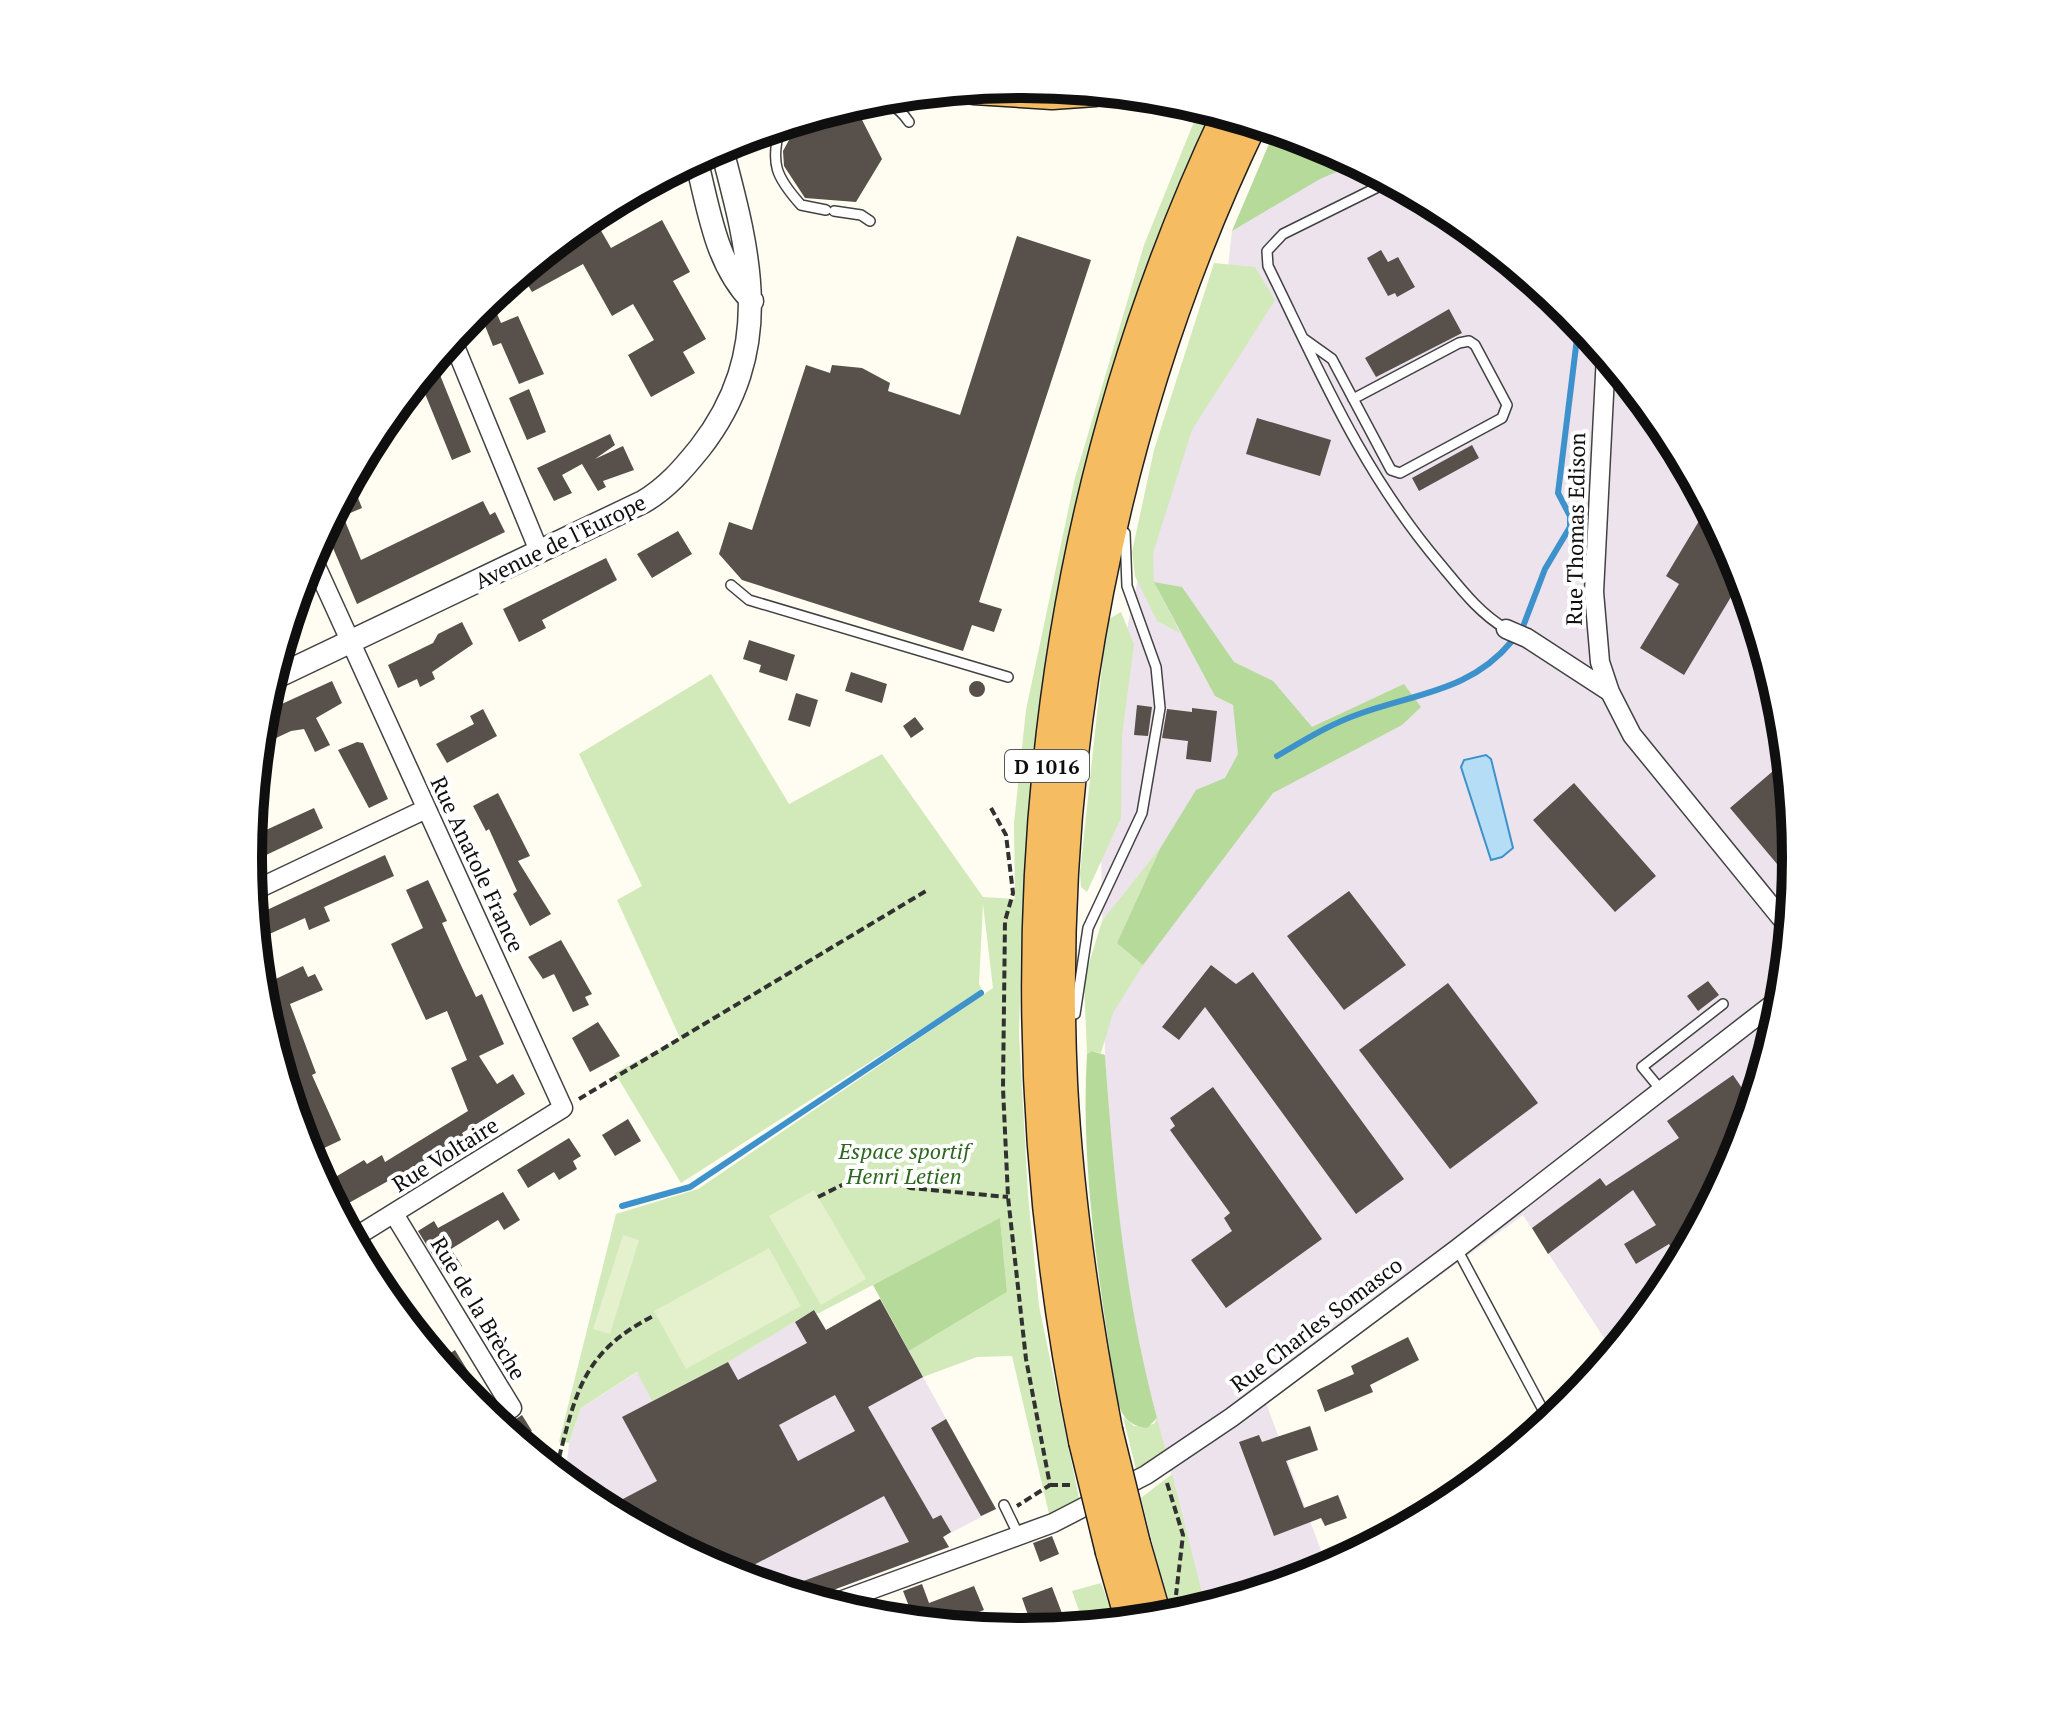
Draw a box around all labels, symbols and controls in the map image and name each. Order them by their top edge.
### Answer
street label: Rue Thomas Edison [1559,432,1591,626]
street label: Avenue de l'Europe [470,487,650,595]
road number: D 1016 [1005,750,1089,782]
street label: Rue Anatole France [425,771,531,957]
street label: Rue Voltaire [387,1110,503,1198]
park label: Espace sportif Henri Letien [837,1136,974,1190]
street label: Rue de la Brèche [425,1231,533,1385]
street label: Rue Charles Somasco [1224,1250,1408,1398]

